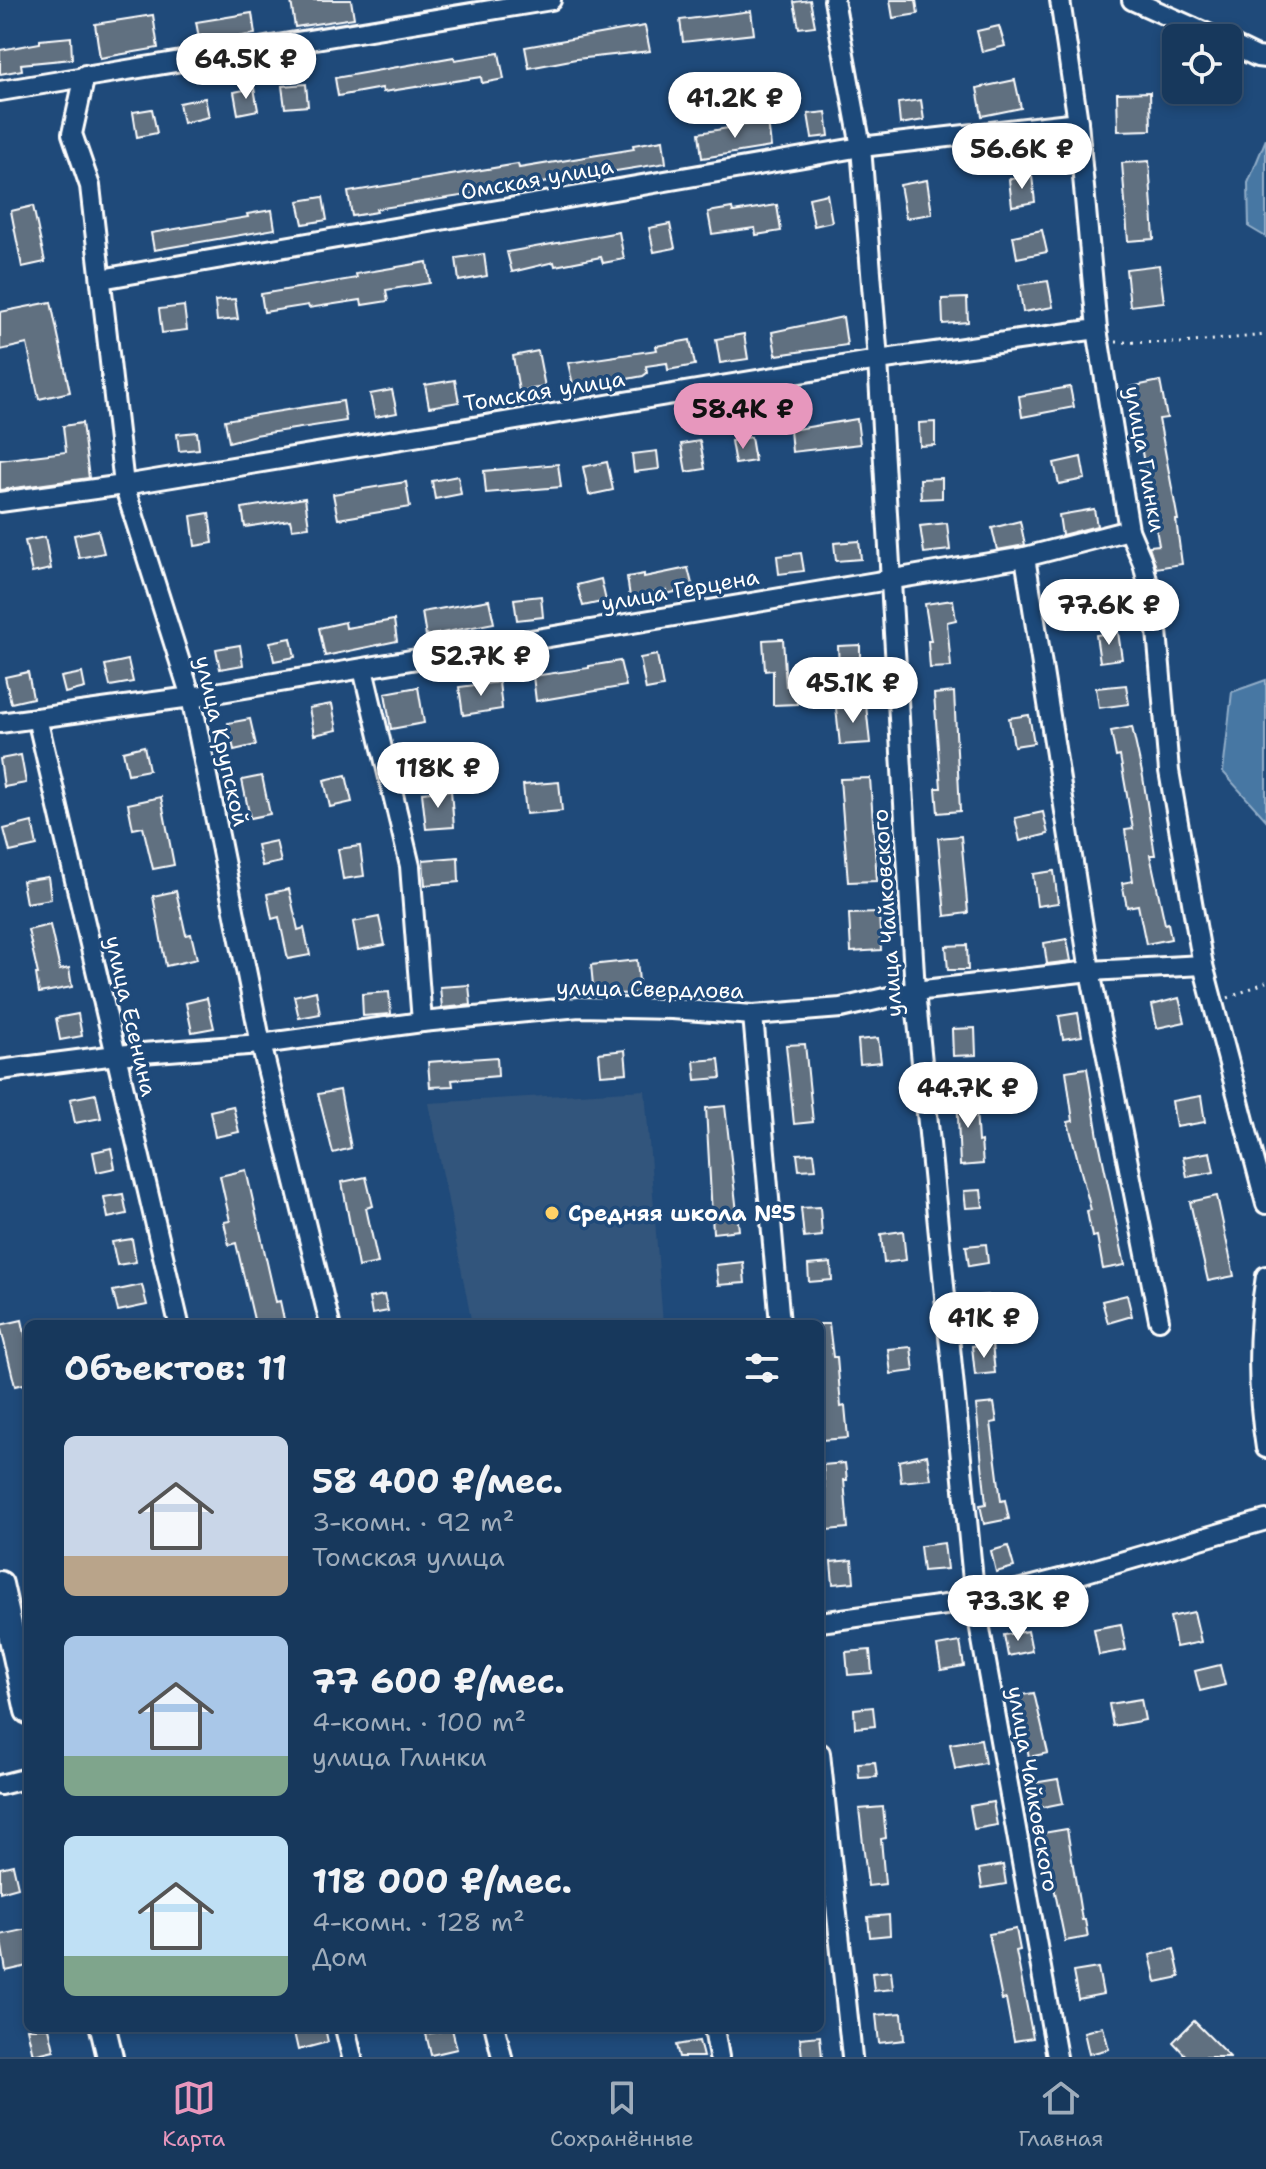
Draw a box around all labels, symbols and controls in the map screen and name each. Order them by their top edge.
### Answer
map controls [1162,24,1242,104]
button: locate [1162,24,1242,104]
pin: 64.5K ₽ [172,33,320,101]
text: 64.5K ₽ [194,41,298,76]
pin: 41.2K ₽ [661,72,809,140]
text: 41.2K ₽ [686,80,784,115]
pin: 56.6K ₽ [948,123,1096,191]
text: 56.6K ₽ [970,131,1074,166]
street label: Омская улица [458,151,616,207]
street label: Томская улица [461,364,627,418]
pin: 58.4K ₽ [669,383,817,451]
street label: улица Глинки [1118,384,1172,534]
text: 58.4K ₽ [692,391,794,426]
street label: улица Герцена [599,562,761,618]
pin: 77.6K ₽ [1035,579,1183,647]
text: 77.6K ₽ [1057,587,1161,622]
pin: 52.7K ₽ [407,630,555,698]
text: 52.7K ₽ [430,638,532,673]
street label: улица Крупской [188,653,256,829]
pin: 45.1K ₽ [779,657,927,725]
text: 45.1K ₽ [806,665,900,700]
pin: 118K ₽ [373,742,503,810]
text: 118K ₽ [395,750,481,785]
street label: улица Чайковского [865,808,909,1018]
street label: улица Есенина [98,933,164,1099]
street label: улица Свердлова [556,973,744,1005]
pin: 44.7K ₽ [894,1062,1042,1130]
text: 44.7K ₽ [917,1070,1019,1105]
place label: Средняя школа №5 [568,1199,796,1228]
marker: Средняя школа №5 [543,1204,561,1222]
pin: 41K ₽ [928,1292,1040,1360]
text: 41K ₽ [947,1300,1021,1335]
text: Объектов: 11 [64,1345,287,1391]
icon: filters [740,1346,784,1390]
text: 58 400 ₽/мес. [312,1458,563,1504]
icon: home [128,1468,224,1564]
text: 3-комн. · 92 m² [312,1504,515,1539]
text: Томская улица [312,1539,505,1574]
pin: 73.3K ₽ [944,1575,1092,1643]
text: 73.3K ₽ [966,1583,1070,1618]
text: 77 600 ₽/мес. [312,1658,565,1704]
icon: home [128,1668,224,1764]
street label: улица Чайковского [1001,1684,1065,1894]
text: 4-комн. · 100 m² [312,1704,526,1739]
text: улица Глинки [312,1739,487,1774]
text: 118 000 ₽/мес. [312,1858,572,1904]
icon: home [128,1868,224,1964]
text: 4-комн. · 128 m² [312,1904,525,1939]
text: Дом [312,1939,367,1974]
tab: Карта [162,2076,225,2153]
tab: Сохранённые [550,2076,694,2153]
tab: Главная [1018,2076,1104,2153]

